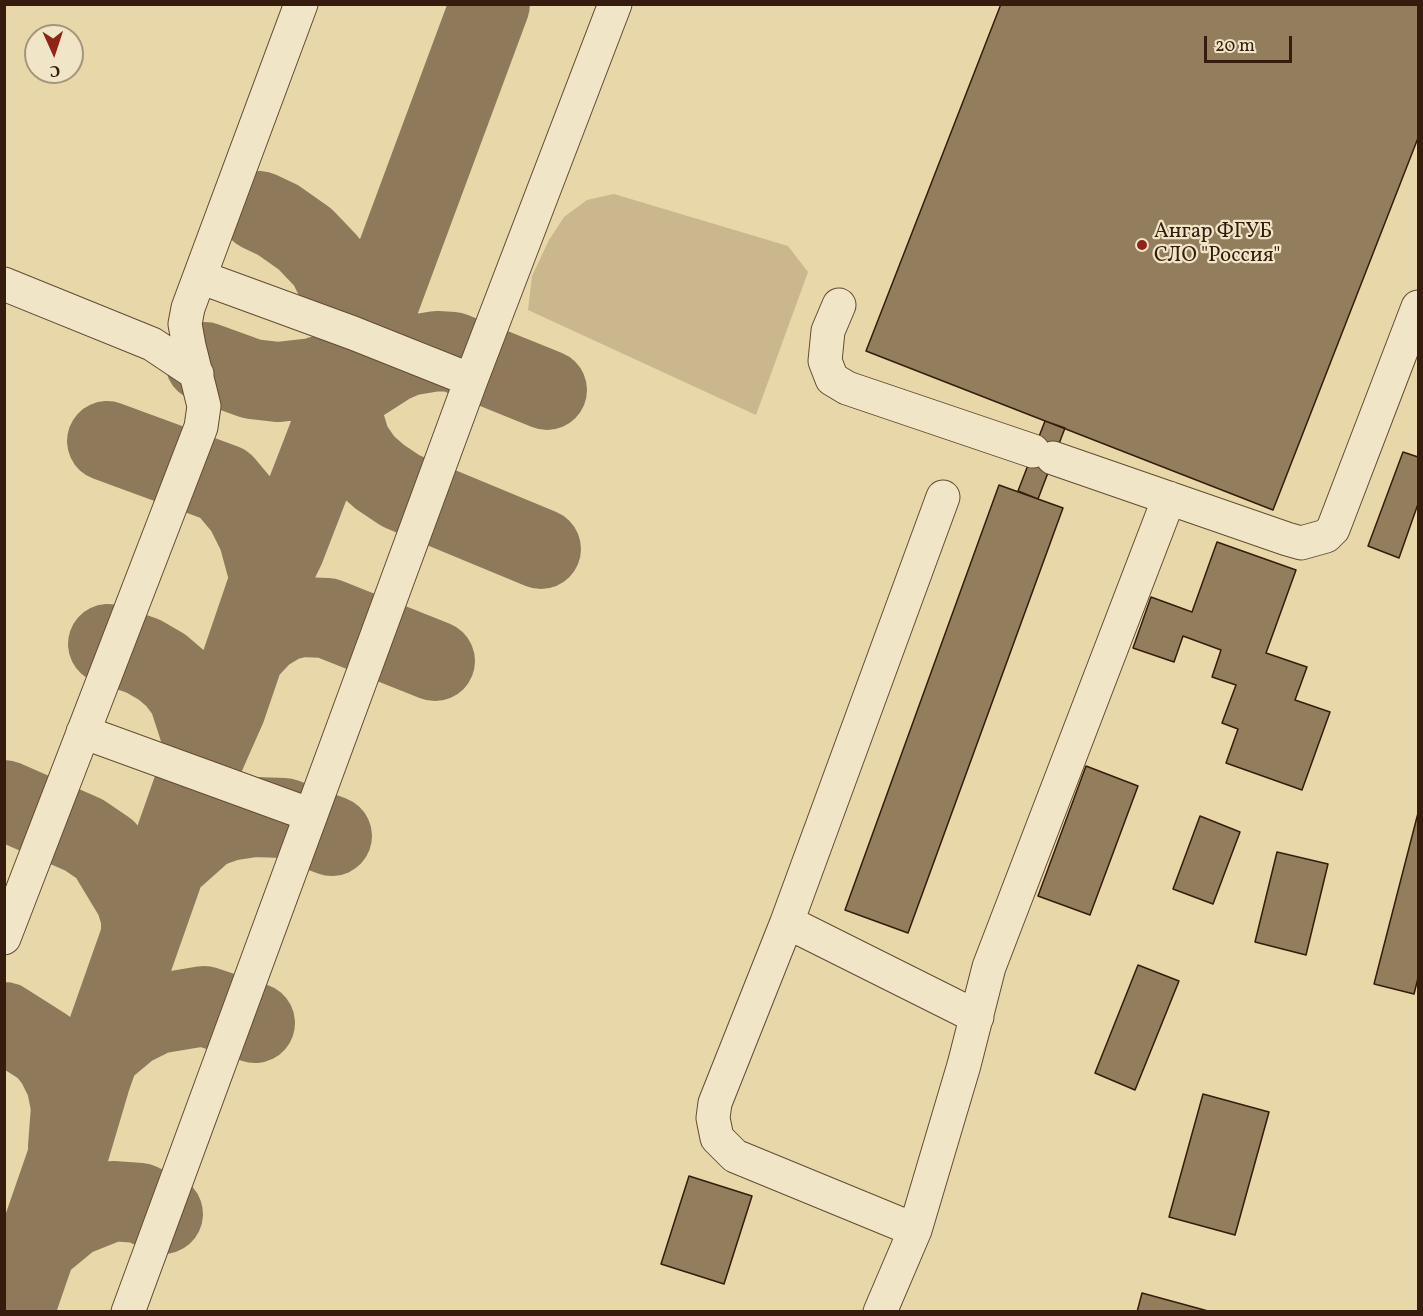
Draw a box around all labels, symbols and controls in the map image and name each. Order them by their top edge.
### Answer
north arrow [24,24,84,84]
scale bar [1207,24,1296,62]
text: 20 m [1215,34,1255,59]
text: С [49,59,61,81]
place label: Ангар ФГУБ СЛО "Россия" [1154,220,1280,270]
marker: Ангар ФГУБ СЛО "Россия" [1135,238,1149,252]

